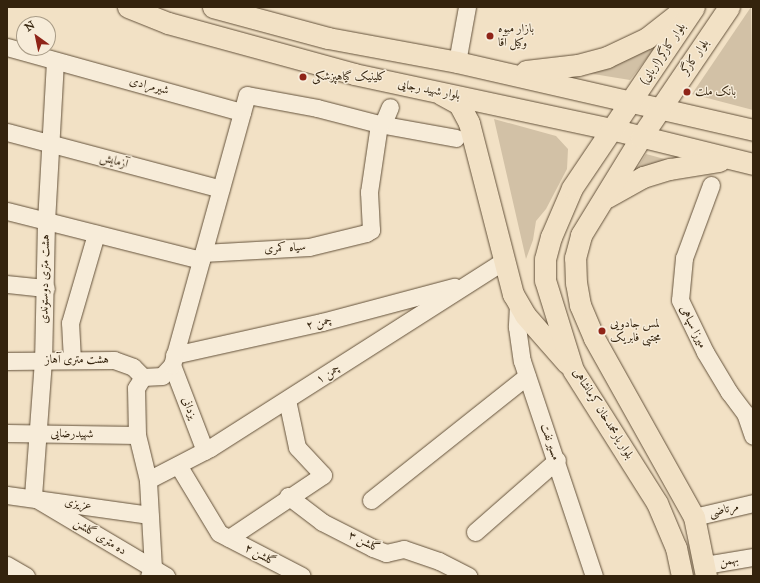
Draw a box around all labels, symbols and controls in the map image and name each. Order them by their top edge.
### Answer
north arrow [16,16,56,56]
text: N [22,18,37,34]
street label: بلوار کارگر (اربابی) [637,20,689,88]
place label: بازار میوه وکیل آقا [498,22,534,50]
marker: بازار میوه وکیل آقا [485,31,495,41]
street label: بلوار کارگر [678,36,712,78]
place label: کلینیک گیاهپزشکی [312,70,386,84]
marker: کلینیک گیاهپزشکی [297,71,309,83]
street label: شیرمرادی [128,74,170,98]
street label: بلوار شهید رجایی [396,77,462,103]
place label: بانک ملت [695,85,736,99]
marker: بانک ملت [682,87,692,97]
street label: آزمایش [98,150,130,172]
street label: هشت متری دوستوندی [37,234,53,324]
street label: سیاه کمری [264,240,306,256]
street label: میرزا سپاهی [676,303,710,351]
street label: چمن ۲ [305,313,333,333]
place label: لمس جادویی مجتبی فابریک [610,317,661,345]
marker: لمس جادویی مجتبی فابریک [597,326,607,336]
street label: هشت متری آهاز [45,353,109,367]
street label: چمن ۱ [313,361,343,387]
street label: بلوار یارمحمدخان کرمانشاهی [569,366,637,462]
street label: یزدانی [178,395,200,421]
street label: مسیر نفت [537,422,563,462]
street label: شهیدرضایی [50,426,94,442]
street label: عزیزی [63,495,93,513]
street label: مرتاضی [708,500,740,520]
street label: ده متری گلشن [71,516,129,558]
street label: گلشن ۳ [346,528,382,556]
street label: گلشن ۲ [242,541,278,569]
street label: بهمن [718,552,740,570]

